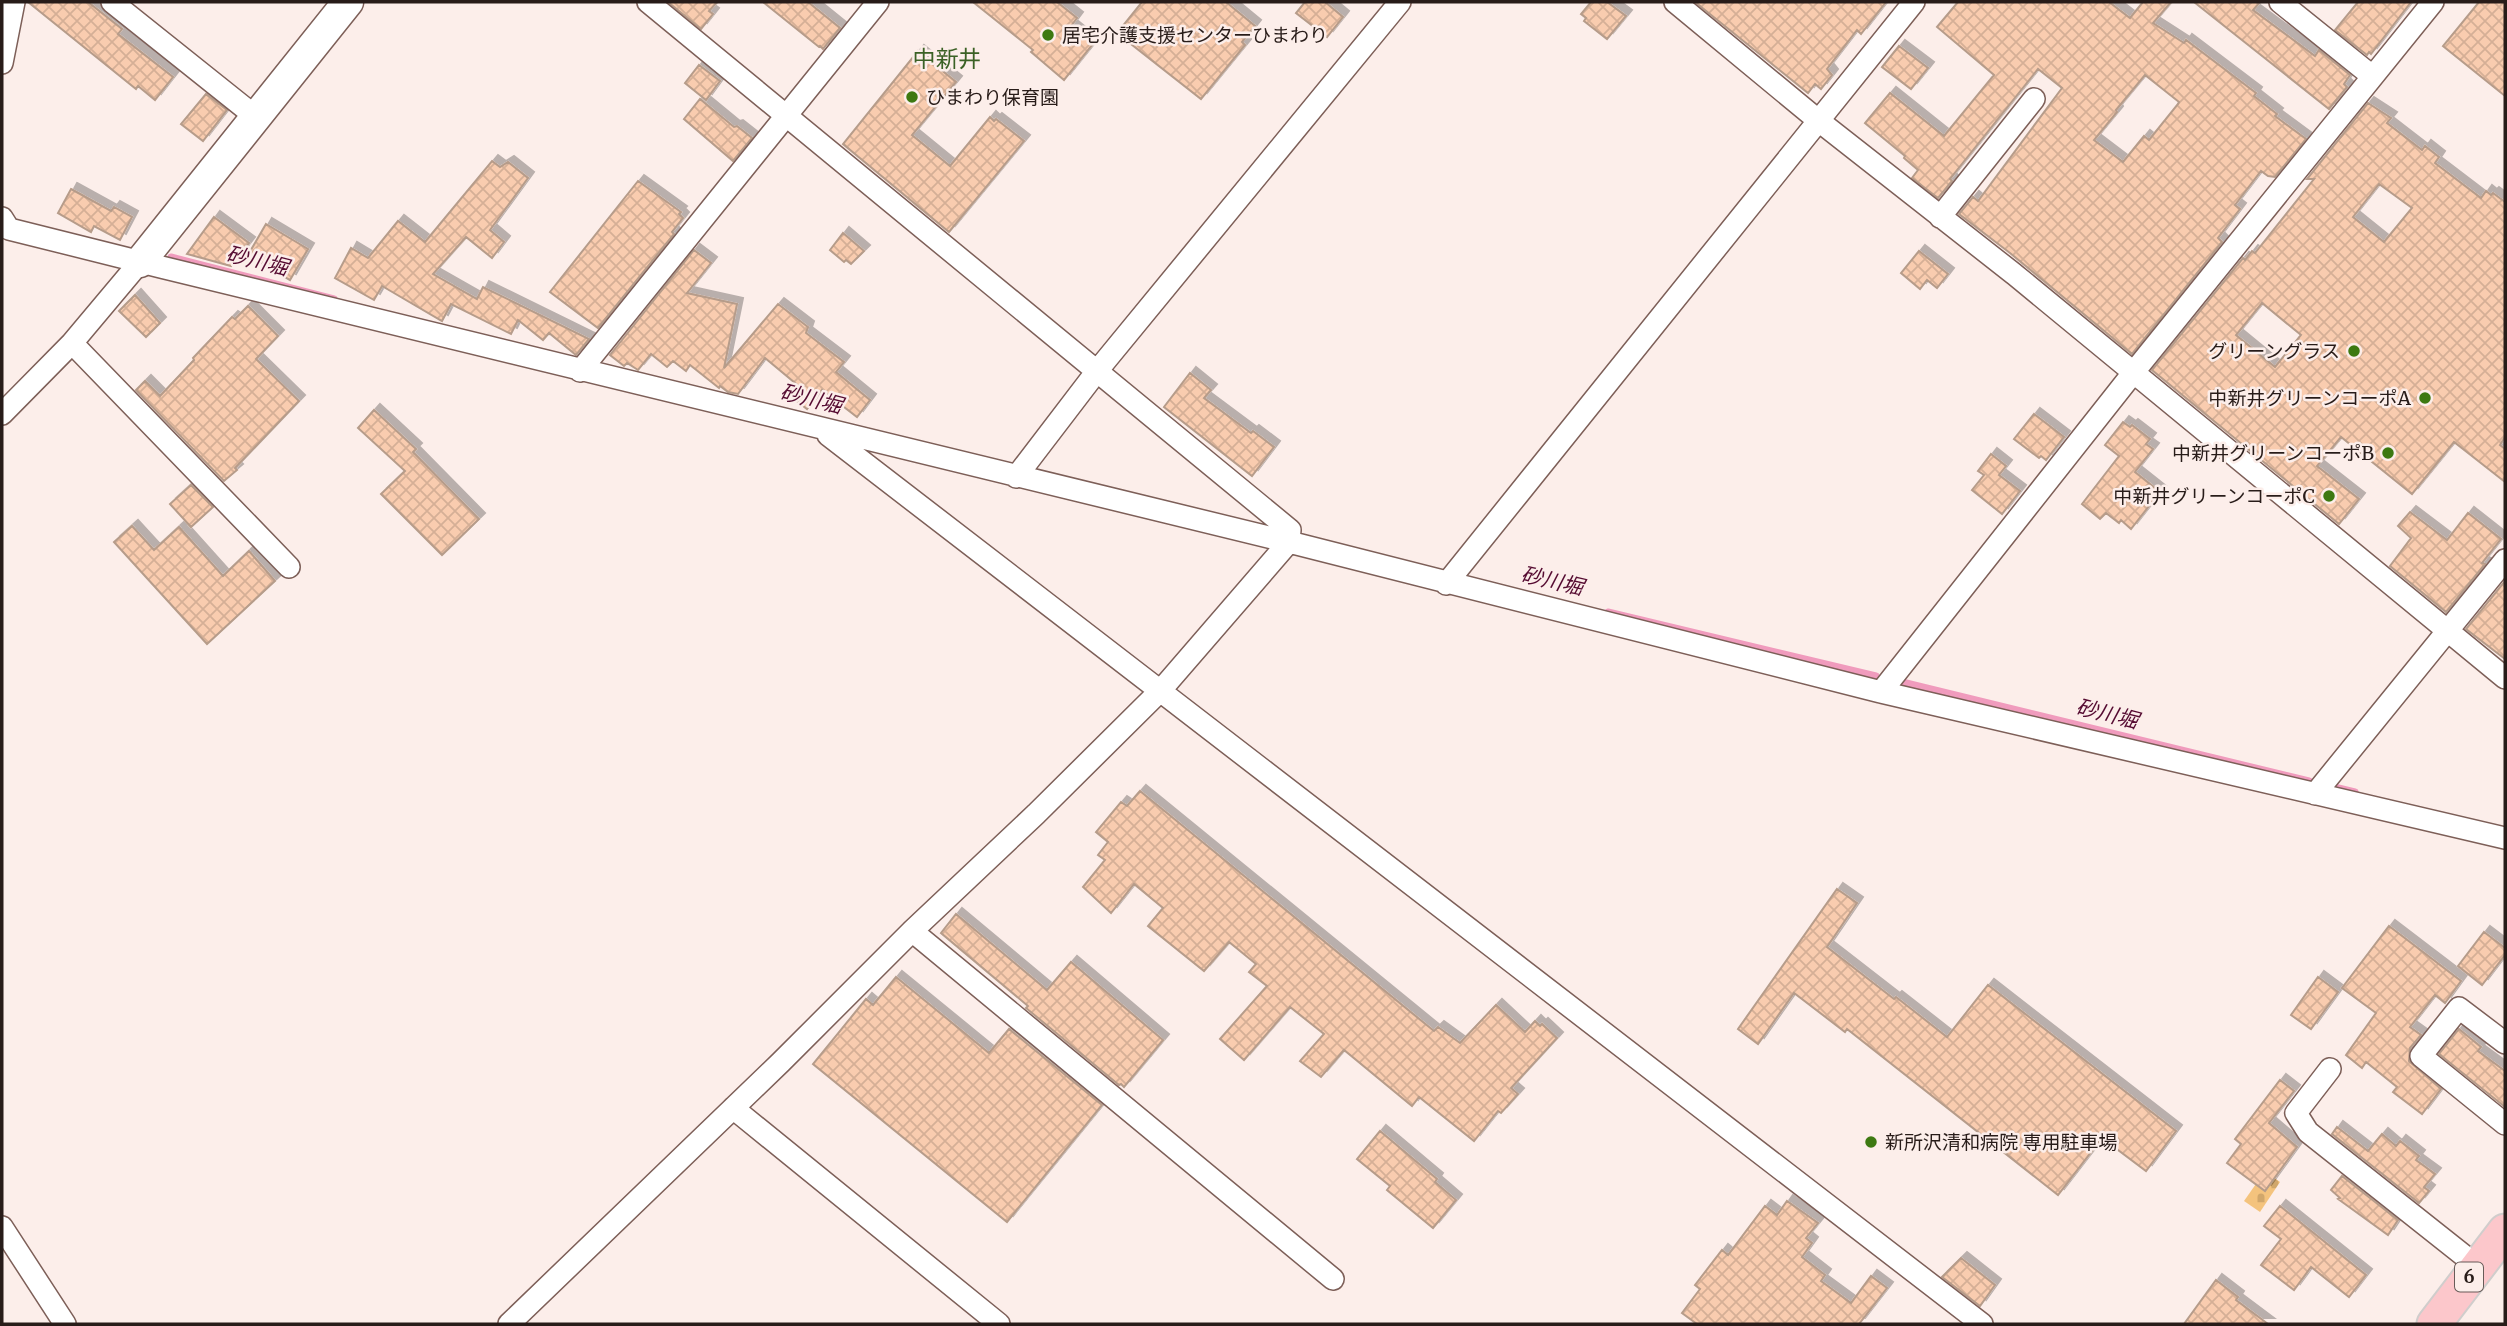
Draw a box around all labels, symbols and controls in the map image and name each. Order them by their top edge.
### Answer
place label: 居宅介護支援センターひまわり [1062,23,1328,47]
marker: 居宅介護支援センターひまわり [1040,27,1056,43]
district label: 中新井 [913,44,982,73]
place label: ひまわり保育園 [926,85,1059,109]
marker: ひまわり保育園 [904,89,920,105]
water label: 砂川堀 [223,240,294,282]
place label: グリーングラス [2208,339,2340,363]
marker: グリーングラス [2346,343,2362,359]
water label: 砂川堀 [777,378,848,420]
place label: 中新井グリーンコーポA [2209,386,2412,410]
marker: 中新井グリーンコーポA [2417,390,2433,406]
place label: 中新井グリーンコーポB [2172,441,2374,465]
marker: 中新井グリーンコーポB [2380,445,2396,461]
place label: 中新井グリーンコーポC [2114,484,2315,508]
marker: 中新井グリーンコーポC [2321,488,2337,504]
water label: 砂川堀 [1518,560,1589,601]
water label: 砂川堀 [2073,693,2144,735]
place label: 新所沢清和病院 専用駐車場 [1885,1130,2118,1154]
marker: 新所沢清和病院 専用駐車場 [1863,1134,1879,1150]
road number: 6 [2455,1262,2483,1292]

